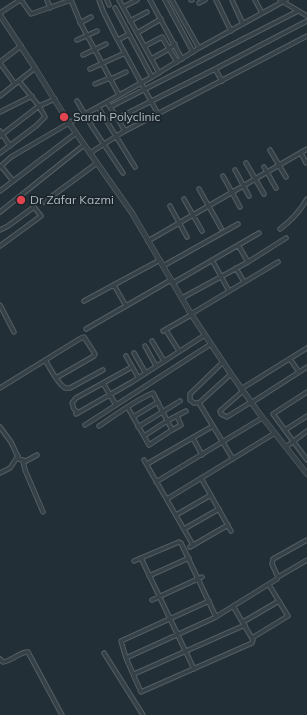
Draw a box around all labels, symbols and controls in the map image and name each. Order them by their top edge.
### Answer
place label: Sarah Polyclinic [73,110,160,124]
marker: Sarah Polyclinic [58,111,70,123]
place label: Dr Zafar Kazmi [30,193,114,207]
marker: Dr Zafar Kazmi [15,194,27,206]

